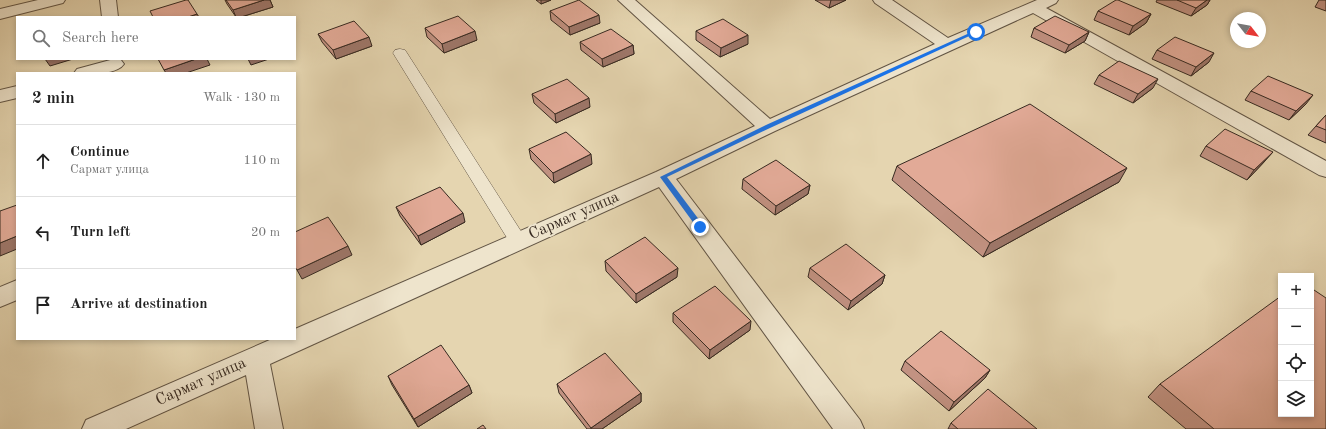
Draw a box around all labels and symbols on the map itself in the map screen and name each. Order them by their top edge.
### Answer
north arrow [1230,12,1266,48]
route start [967,23,985,41]
street label: Сармат улица [526,189,622,243]
route end [691,218,709,236]
street label: Сармат улица [153,355,249,409]

